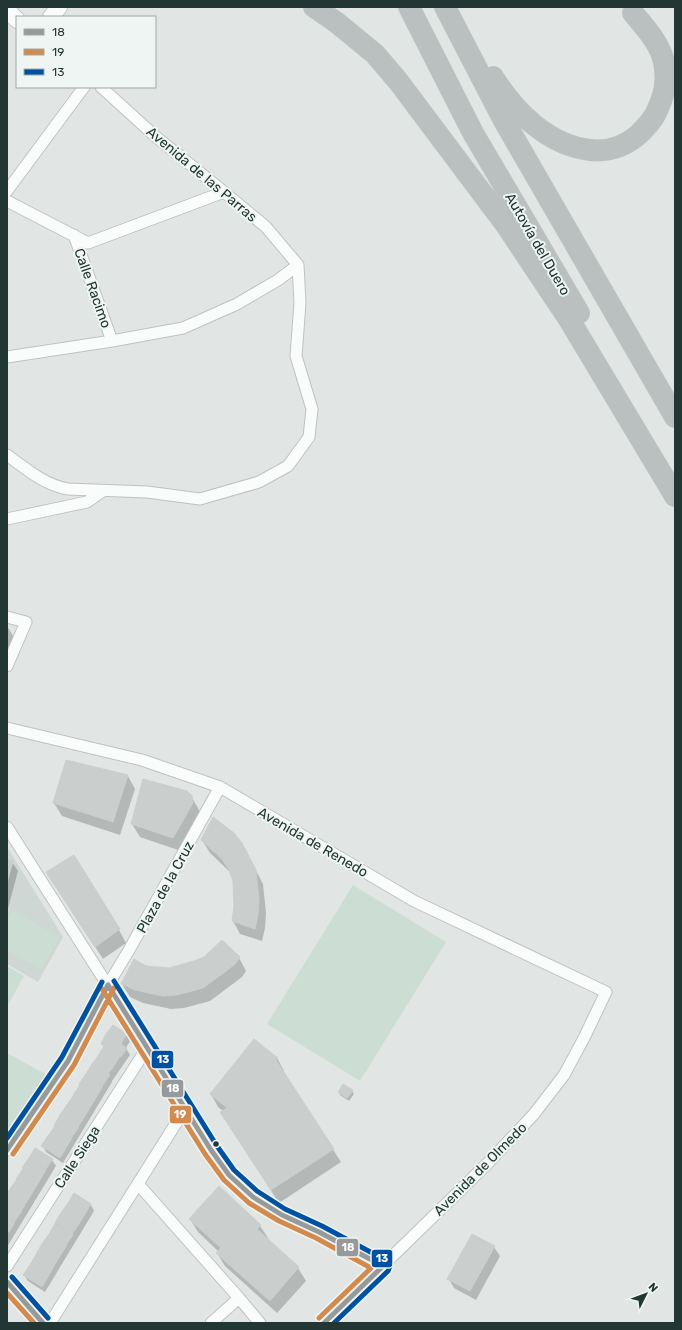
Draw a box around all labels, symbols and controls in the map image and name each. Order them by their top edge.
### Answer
legend [16,16,156,88]
text: 18 [52,25,65,39]
text: 19 [52,45,64,59]
text: 13 [52,65,64,79]
street label: Avenida de las Parras [143,123,260,226]
street label: Autovía del Duero [501,190,574,298]
street label: Calle Racimo [70,246,115,330]
street label: Avenida de Renedo [254,804,371,881]
street label: Plaza de la Cruz [133,838,198,936]
line badge: 13 [151,1050,174,1069]
text: 13 [157,1053,169,1066]
line badge: 18 [161,1079,184,1098]
text: 18 [167,1082,179,1095]
line badge: 19 [169,1105,192,1124]
text: 19 [174,1108,186,1121]
street label: Avenida de Olmedo [430,1119,530,1219]
street label: Calle Siega [51,1123,104,1192]
unlabelled marker [211,1139,221,1149]
line badge: 18 [336,1238,359,1257]
text: 18 [342,1241,354,1254]
line badge: 13 [371,1249,393,1268]
text: 13 [376,1252,388,1265]
north arrow [626,1274,666,1314]
text: N [646,1280,661,1295]

